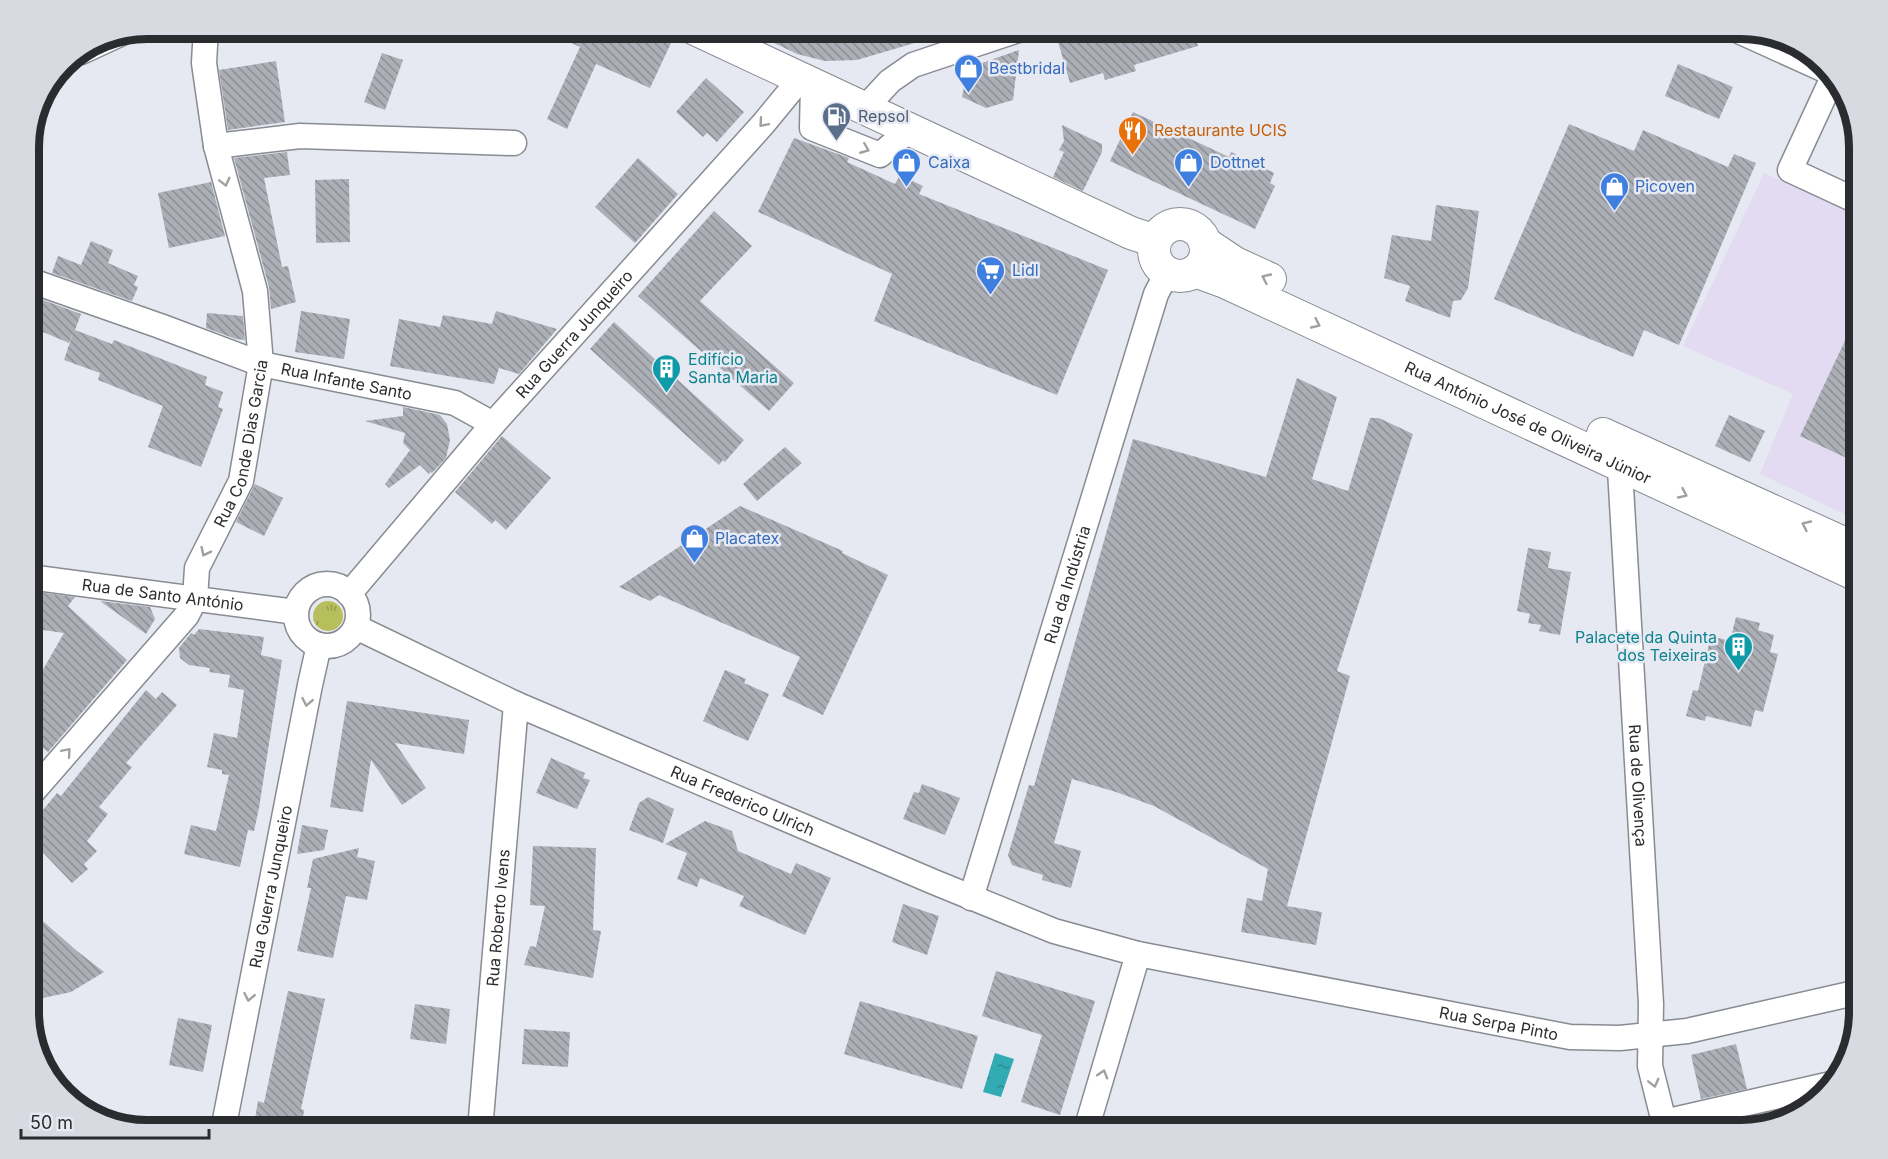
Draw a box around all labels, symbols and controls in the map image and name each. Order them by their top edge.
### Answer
shop icon: Bestbridal [952,52,984,94]
place label: Bestbridal [989,58,1065,78]
fuel station icon: Repsol [821,100,853,142]
place label: Repsol [858,106,909,126]
restaurant icon: Restaurante UCIS [1117,114,1149,156]
one-way arrow [759,116,770,127]
place label: Restaurante UCIS [1154,120,1287,140]
one-way arrow [858,142,869,154]
shop icon: Caixa [891,146,923,188]
shop icon: Dottnet [1173,146,1205,188]
place label: Caixa [928,152,970,172]
place label: Dottnet [1210,152,1265,172]
shop icon: Picoven [1598,170,1630,212]
place label: Picoven [1635,176,1695,196]
one-way arrow [218,177,231,187]
supermarket icon: Lidl [975,254,1007,296]
place label: Lidl [1012,260,1039,280]
street label: Rua Guerra Junqueiro [511,266,637,402]
one-way arrow [1262,273,1273,285]
one-way arrow [1309,316,1320,328]
place label: Edifício Santa Maria [688,349,778,387]
building icon: Edifício Santa Maria [651,352,683,394]
street label: Rua António José de Oliveira Júnior [1402,357,1654,488]
street label: Rua Conde Dias Garcia [209,358,272,531]
street label: Rua Infante Santo [279,358,414,404]
one-way arrow [1677,487,1688,499]
one-way arrow [1802,520,1813,532]
shop icon: Placatex [678,522,710,564]
street label: Rua da Indústria [1040,523,1095,646]
place label: Placatex [715,528,779,548]
one-way arrow [201,546,213,557]
street label: Rua de Santo António [81,574,245,615]
place label: Palacete da Quinta dos Teixeiras [1575,627,1717,665]
building icon: Palacete da Quinta dos Teixeiras [1722,630,1754,672]
one-way arrow [301,697,314,707]
street label: Rua de Olivença [1625,724,1652,847]
one-way arrow [60,748,71,759]
street label: Rua Frederico Ulrich [668,761,818,840]
street label: Rua Guerra Junqueiro [245,803,296,970]
street label: Rua Roberto Ivens [482,848,514,987]
one-way arrow [243,992,256,1002]
street label: Rua Serpa Pinto [1438,1002,1560,1045]
one-way arrow [1096,1069,1108,1080]
one-way arrow [1647,1078,1660,1088]
scale bar [21,1102,208,1140]
text: 50 m [30,1112,73,1133]

